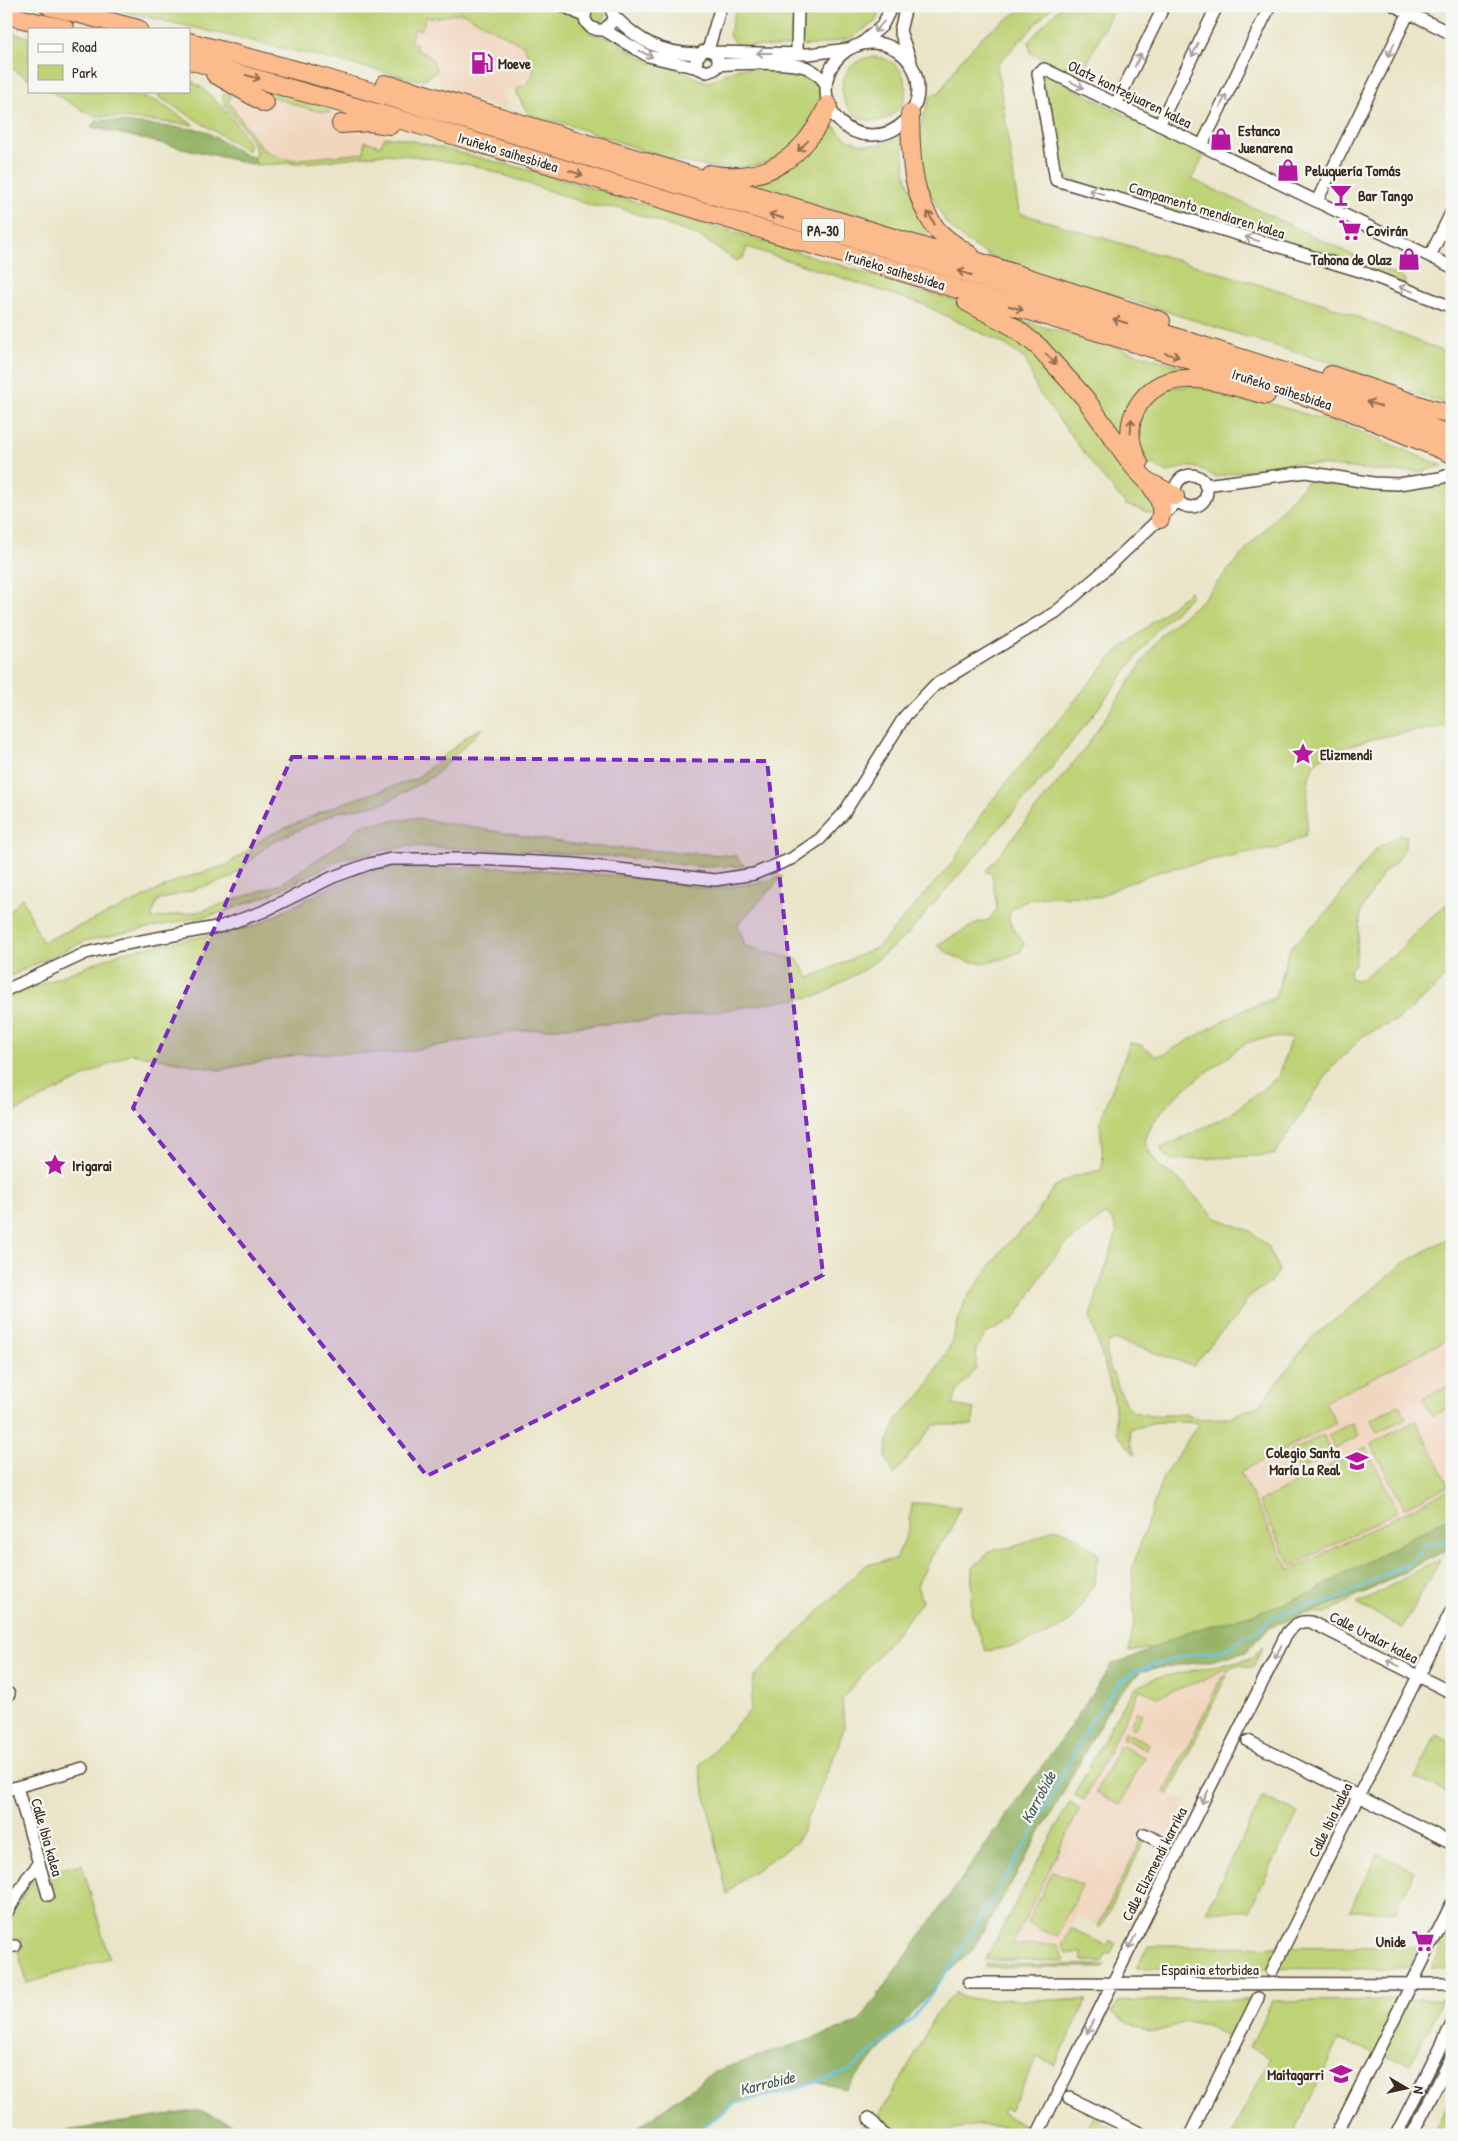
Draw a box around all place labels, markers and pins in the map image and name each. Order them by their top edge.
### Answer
fuel station icon: Moeve [469,50,495,76]
place label: Moeve [498,53,531,74]
place label: Estanco Juenarena [1238,120,1293,158]
shop icon: Estanco Juenarena [1208,126,1234,152]
shop icon: Peluquería Tomás [1275,157,1301,183]
place label: Peluquería Tomás [1305,160,1401,182]
bar icon: Bar Tango [1328,182,1354,208]
place label: Bar Tango [1358,185,1413,207]
supermarket icon: Covirán [1337,217,1363,243]
place label: Covirán [1366,220,1408,241]
shop icon: Tahona de Olaz [1396,246,1422,272]
place label: Tahona de Olaz [1310,249,1393,270]
place icon: Elizmendi [1290,741,1316,767]
place label: Elizmendi [1320,744,1373,765]
place icon: Irigarai [42,1152,68,1178]
place label: Irigarai [72,1155,112,1177]
place label: Colegio Santa María La Real [1266,1442,1341,1480]
school or university icon: Colegio Santa María La Real [1344,1448,1370,1474]
supermarket icon: Unide [1410,1928,1436,1954]
place label: Unide [1376,1931,1406,1952]
school or university icon: Maitagarri [1328,2061,1354,2087]
place label: Maitagarri [1267,2064,1324,2086]

